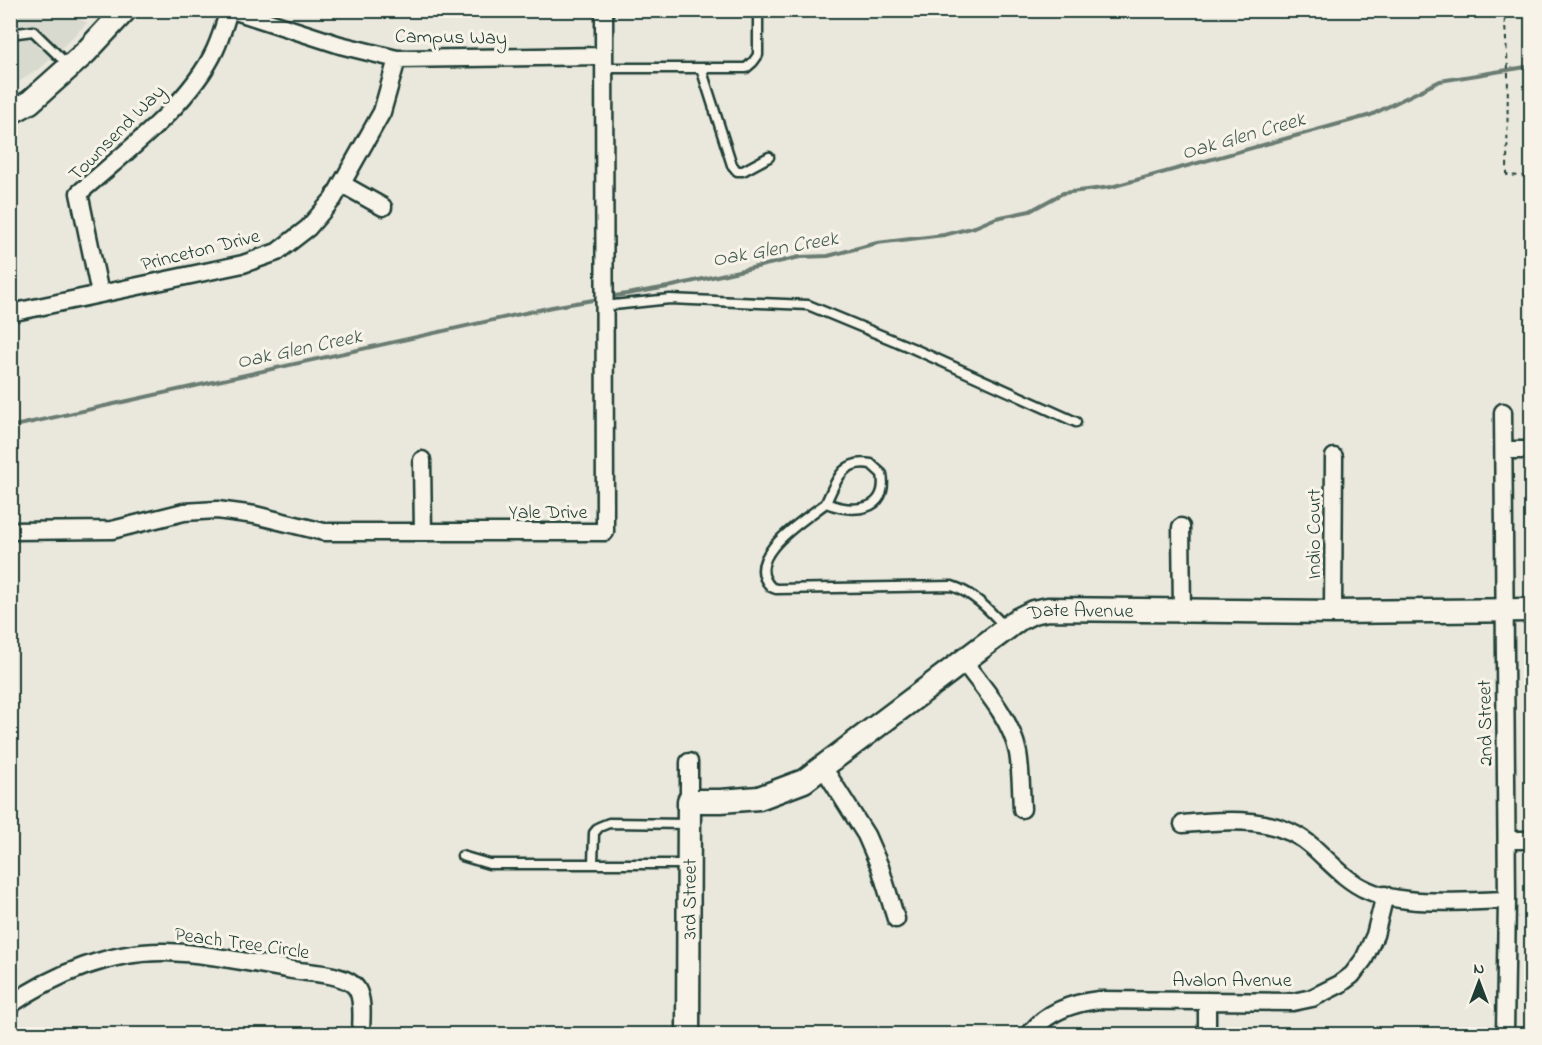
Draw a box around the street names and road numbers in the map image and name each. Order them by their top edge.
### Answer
street label: Campus Way [395,23,507,54]
street label: Townsend Way [63,79,173,189]
street label: Princeton Drive [138,223,263,280]
street label: Indio Court [1301,488,1330,579]
street label: Yale Drive [508,499,588,528]
street label: Date Avenue [1025,596,1134,630]
street label: 2nd Street [1471,679,1502,766]
street label: 3rd Street [676,858,706,940]
street label: Peach Tree Circle [172,921,311,968]
street label: Avalon Avenue [1172,967,1292,996]

